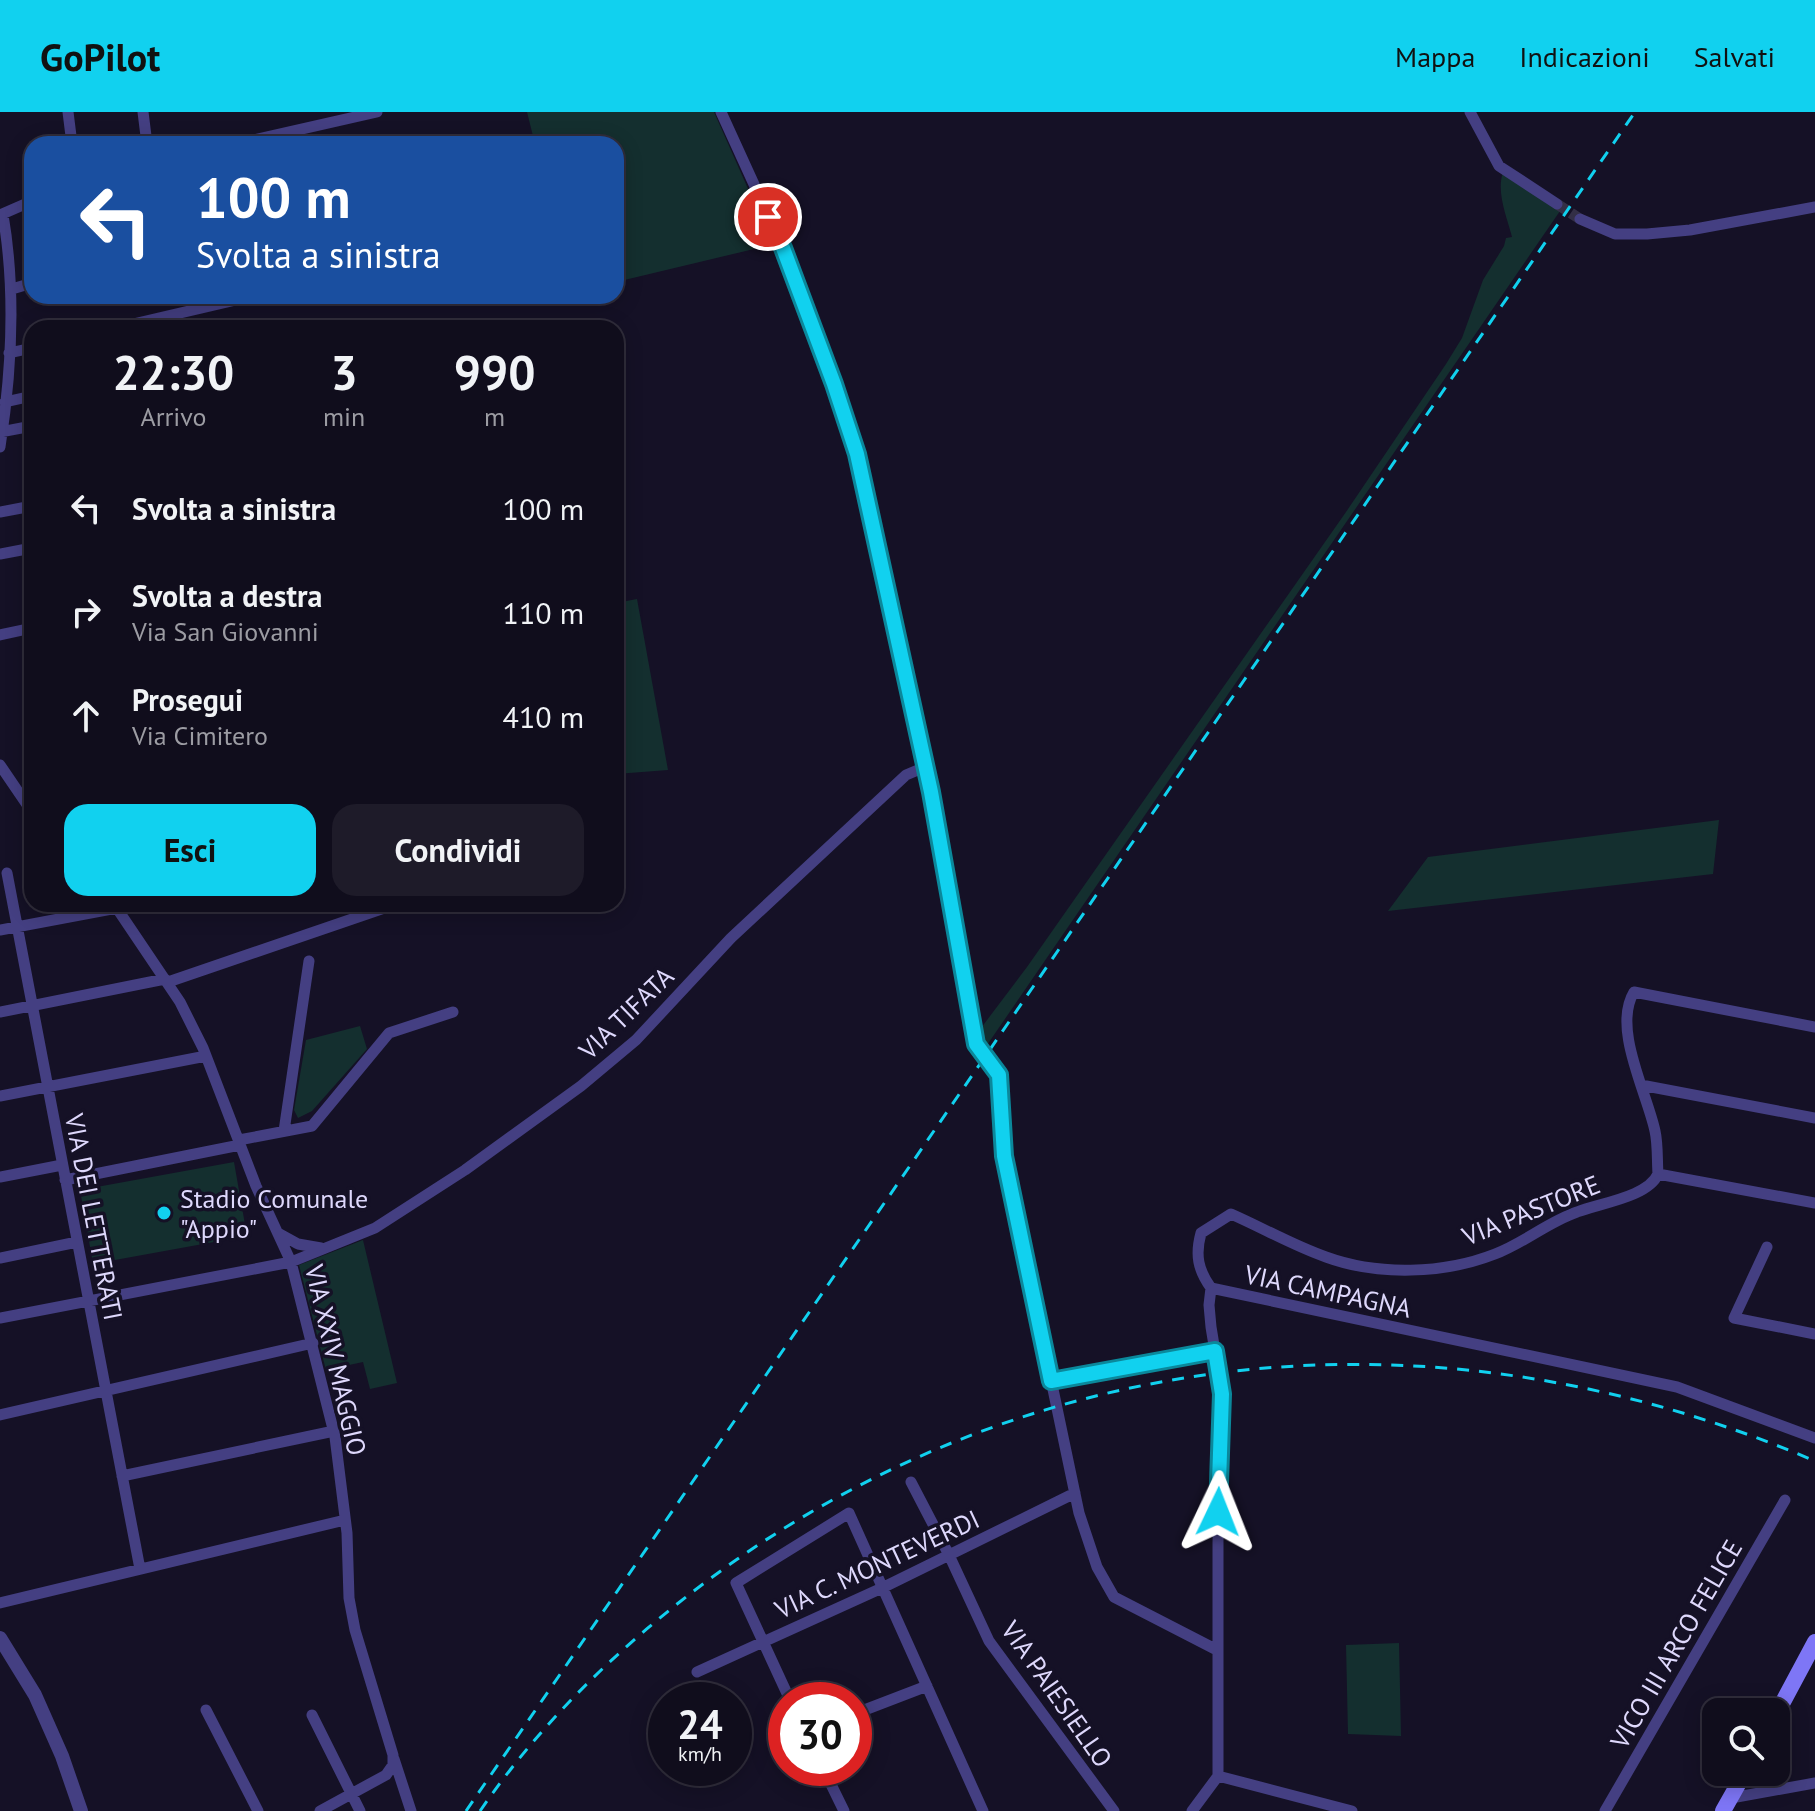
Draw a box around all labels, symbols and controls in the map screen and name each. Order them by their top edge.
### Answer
text: GoPilot [40,32,160,81]
text: Mappa [1395,38,1475,75]
text: Indicazioni [1519,38,1650,75]
text: Salvati [1694,38,1775,75]
text: 100 m [196,161,351,233]
icon: left [64,168,168,272]
pin [734,183,802,251]
icon: arrive [746,195,790,239]
text: Svolta a sinistra [196,231,441,278]
text: 22:30 [113,341,234,403]
text: 3 [330,341,358,403]
text: 990 [454,341,535,403]
text: Arrivo [140,400,206,433]
text: min [323,400,365,433]
text: m [484,400,505,433]
icon: left [64,486,108,530]
text: Svolta a sinistra [132,489,336,528]
text: 100 m [503,489,584,528]
text: Svolta a destra [132,576,322,615]
icon: right [64,590,108,634]
text: 110 m [503,593,584,632]
text: Via San Giovanni [132,615,319,648]
text: Prosegui [132,680,243,719]
icon: ahead [64,694,108,738]
text: 410 m [503,697,584,736]
text: Via Cimitero [132,719,268,752]
button: Esci [64,804,316,896]
button: Condividi [332,804,584,896]
street label: VIA TIFATA [571,960,680,1067]
street label: VIA DEI LETTERATI [58,1110,130,1323]
street label: VIA PASTORE [1456,1167,1605,1253]
place label: Stadio Comunale "Appio" [180,1182,368,1245]
marker: Stadio Comunale "Appio" [155,1204,173,1222]
street label: VIA CAMPAGNA [1241,1257,1414,1325]
street label: VIA XXIV MAGGIO [298,1260,374,1459]
position arrow [1176,1470,1260,1554]
street label: VIA C. MONTEVERDI [769,1502,984,1626]
street label: VICO III ARCO FELICE [1602,1534,1749,1755]
street label: VIA PAIESIELLO [994,1614,1120,1774]
speed limit sign: 30 [768,1682,872,1786]
text: 24 [677,1698,723,1750]
map controls [1702,1698,1790,1786]
button: search [1702,1698,1790,1786]
text: km/h [678,1741,722,1767]

